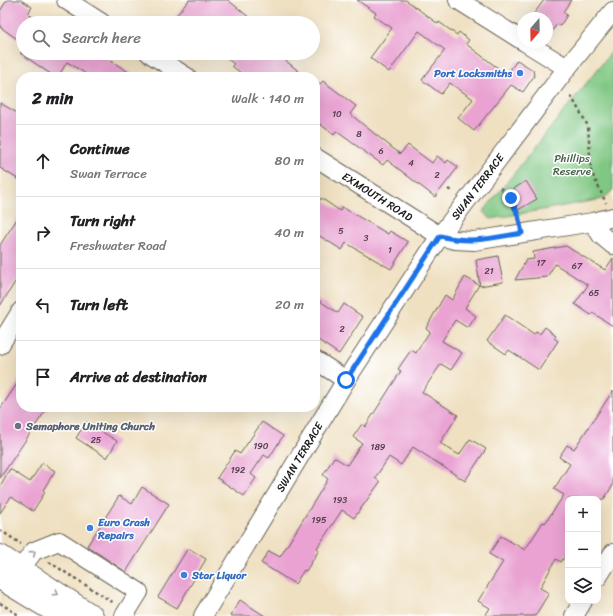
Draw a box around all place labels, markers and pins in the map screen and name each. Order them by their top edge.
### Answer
place label: Port Locksmiths [434,64,512,83]
marker: Port Locksmiths [515,68,525,78]
place label: Semaphore Uniting Church [25,417,155,436]
marker: Semaphore Uniting Church [13,421,23,431]
place label: Euro Crash Repairs [97,513,150,545]
marker: Euro Crash Repairs [85,523,95,533]
place label: Star Liquor [191,566,248,585]
marker: Star Liquor [179,570,189,580]

